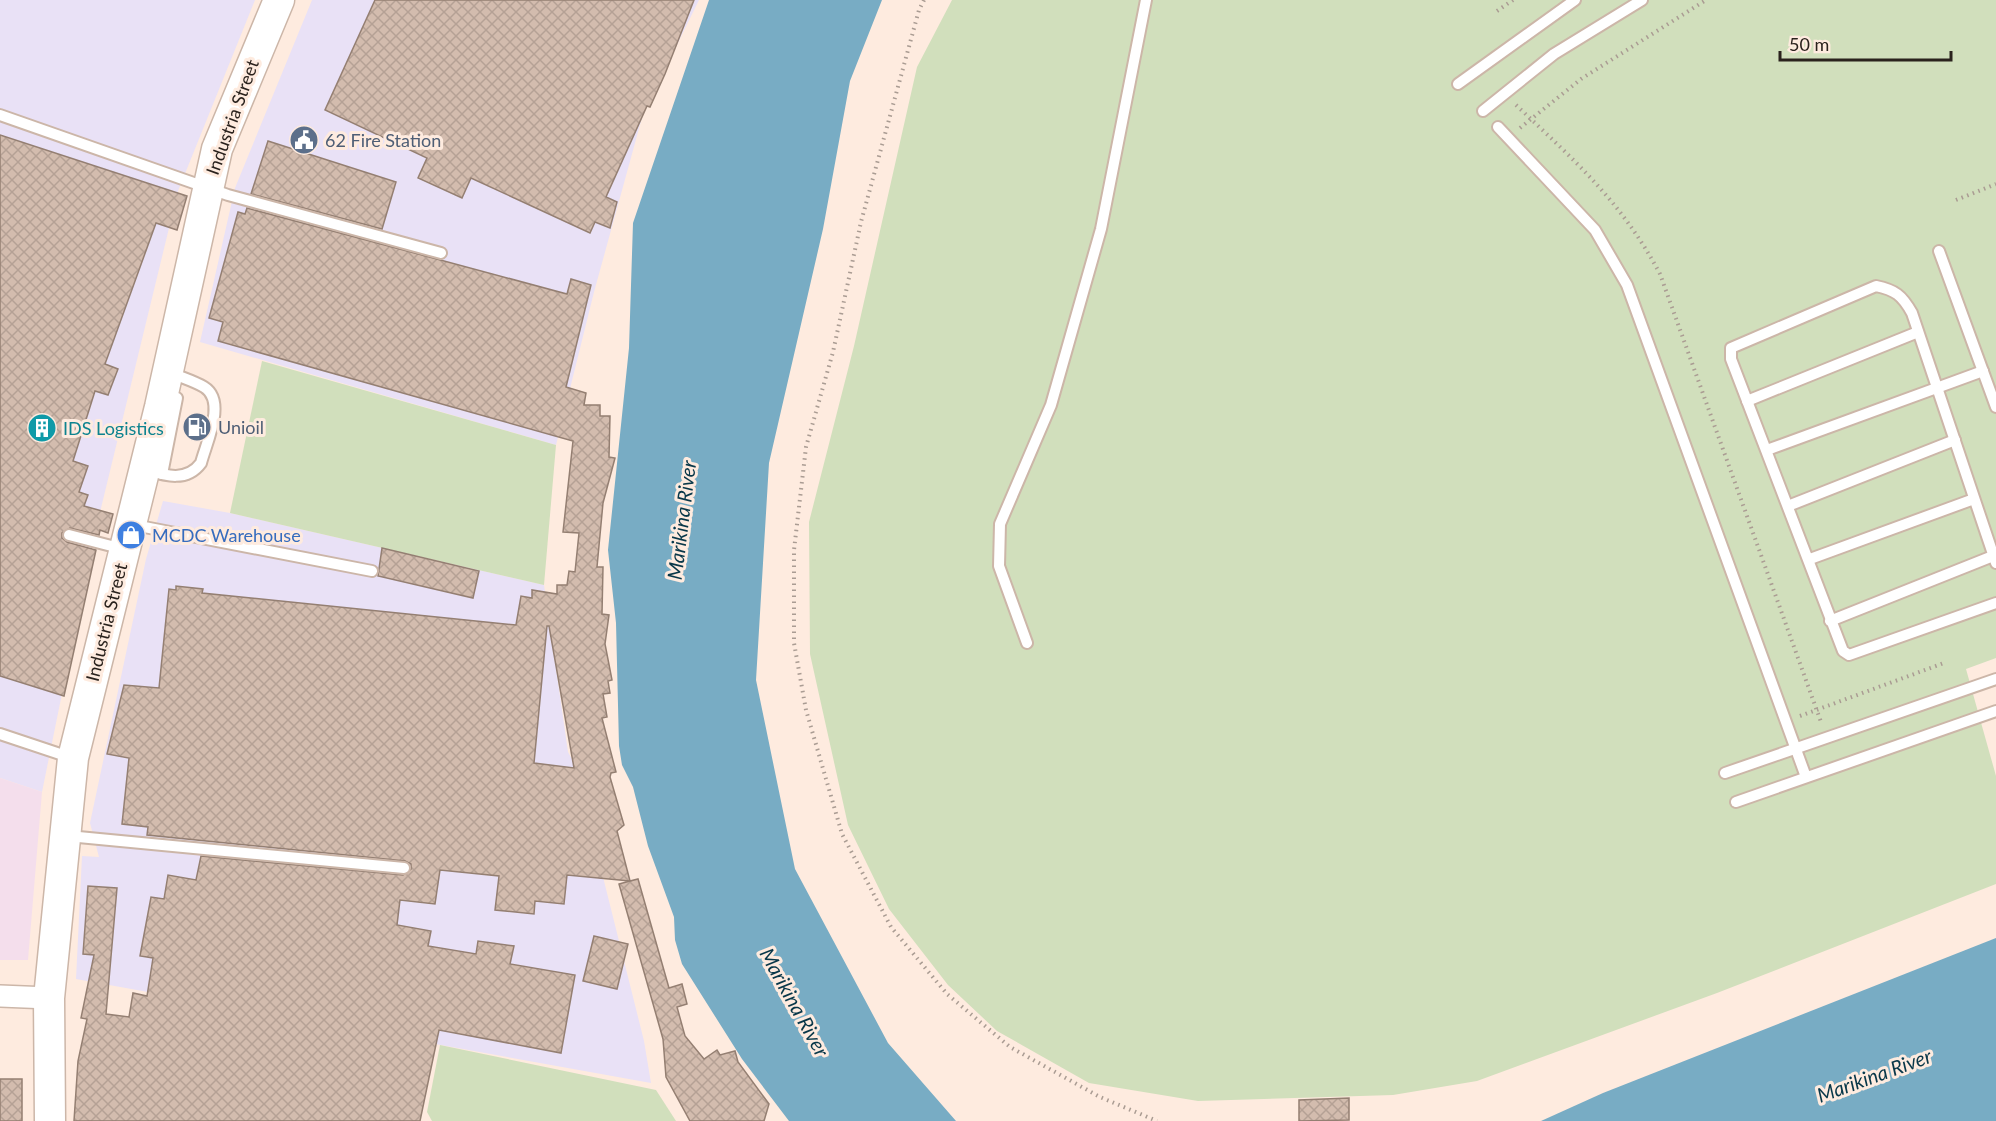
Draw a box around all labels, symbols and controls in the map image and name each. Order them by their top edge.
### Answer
scale bar [1780,24,1951,62]
text: 50 m [1789,33,1829,55]
street label: Industria Street [201,56,263,178]
public building icon: 62 Fire Station [288,124,320,156]
place label: 62 Fire Station [325,129,441,151]
fuel station icon: Unioil [181,411,213,443]
building icon: IDS Logistics [26,412,58,444]
place label: Unioil [218,416,264,438]
place label: IDS Logistics [63,417,164,439]
water label: Marikina River [662,458,700,581]
shop icon: MCDC Warehouse [115,519,147,551]
place label: MCDC Warehouse [152,524,301,546]
street label: Industria Street [81,560,131,683]
water label: Marikina River [755,944,835,1061]
water label: Marikina River [1813,1043,1936,1107]

